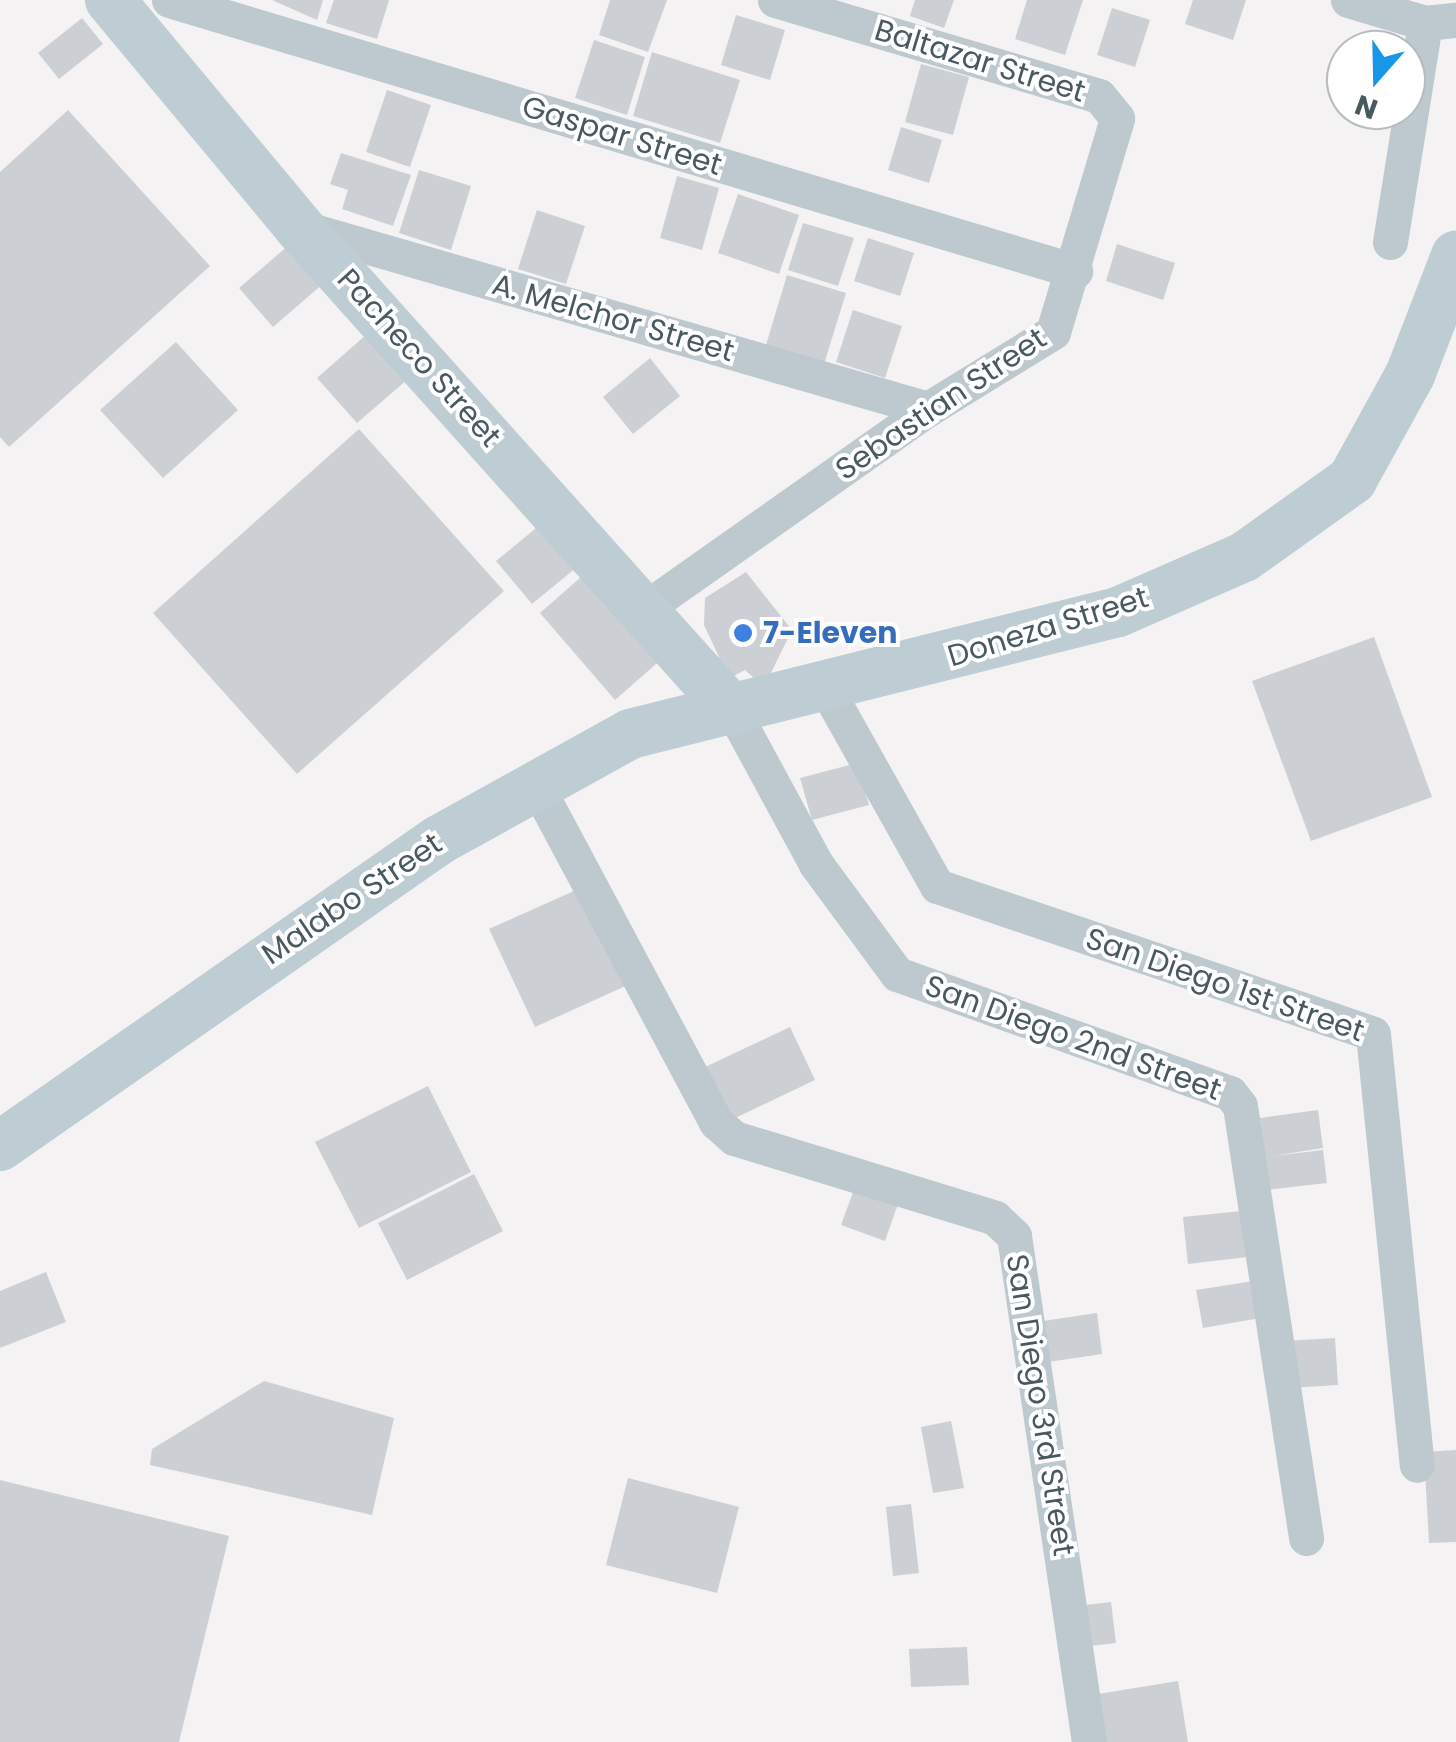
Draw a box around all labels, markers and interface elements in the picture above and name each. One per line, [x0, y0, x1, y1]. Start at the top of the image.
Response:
street label: Baltazar Street [870, 12, 1090, 110]
north arrow [1326, 30, 1426, 130]
text: N [1350, 85, 1383, 129]
street label: Gaspar Street [518, 89, 726, 183]
street label: Pacheco Street [330, 262, 508, 454]
street label: A. Melchor Street [488, 266, 738, 370]
street label: Sebastian Street [829, 320, 1053, 488]
street label: Doneza Street [943, 579, 1153, 675]
place label: 7-Eleven [763, 615, 897, 651]
marker: 7-Eleven [732, 622, 754, 644]
street label: Malabo Street [255, 826, 449, 972]
street label: San Diego 1st Street [1081, 920, 1369, 1050]
street label: San Diego 2nd Street [920, 968, 1226, 1108]
street label: San Diego 3rd Street [998, 1252, 1082, 1558]

